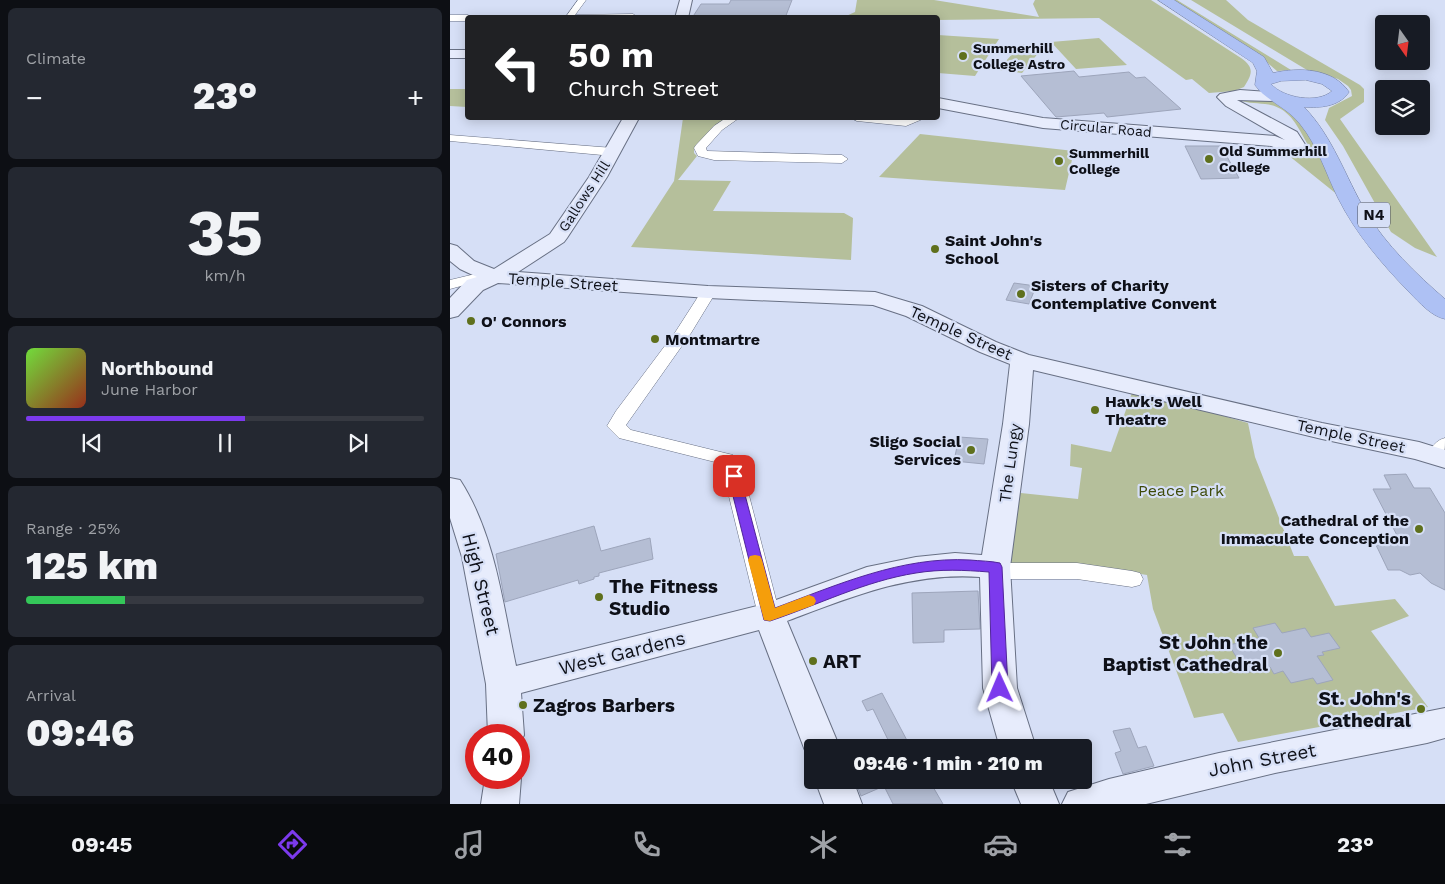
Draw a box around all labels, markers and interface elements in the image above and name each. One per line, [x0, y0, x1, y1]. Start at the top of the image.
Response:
north arrow [1375, 15, 1430, 70]
map controls [1375, 15, 1430, 135]
text: 50 m [568, 34, 654, 76]
icon: left [485, 35, 550, 100]
place label: Summerhill College Astro [973, 40, 1065, 72]
text: Climate [26, 49, 86, 68]
marker: Summerhill College Astro [957, 50, 969, 62]
text: 23° [193, 74, 257, 118]
text: Church Street [568, 76, 719, 101]
button: layers [1375, 80, 1430, 135]
text: − [26, 81, 43, 114]
text: + [407, 81, 424, 114]
street label: Circular Road [1060, 116, 1152, 140]
place label: Old Summerhill College [1219, 143, 1327, 175]
place label: Summerhill College [1069, 145, 1149, 177]
marker: Old Summerhill College [1203, 153, 1215, 165]
marker: Summerhill College [1053, 155, 1065, 167]
street label: Gallows Hill [555, 157, 613, 234]
text: 35 [187, 195, 263, 271]
road number: N4 [1358, 202, 1390, 228]
place label: Saint John's School [945, 231, 1042, 268]
marker: Saint John's School [929, 243, 941, 255]
text: km/h [204, 266, 246, 285]
street label: Temple Street [507, 269, 619, 295]
place label: Sisters of Charity Contemplative Convent [1031, 276, 1217, 313]
marker: Sisters of Charity Contemplative Convent [1015, 288, 1027, 300]
street label: Temple Street [907, 302, 1015, 364]
place label: O' Connors [481, 312, 567, 331]
marker: O' Connors [465, 315, 477, 327]
place label: Montmartre [665, 330, 760, 349]
marker: Montmartre [649, 333, 661, 345]
text: Northbound [101, 357, 213, 380]
text: June Harbor [101, 380, 198, 399]
place label: Hawk's Well Theatre [1105, 392, 1202, 429]
marker: Hawk's Well Theatre [1089, 404, 1101, 416]
street label: Temple Street [1295, 415, 1407, 457]
street label: The Lungy [995, 421, 1025, 504]
icon: previous [78, 429, 106, 457]
icon: pause [211, 429, 239, 457]
icon: next [344, 429, 372, 457]
place label: Sligo Social Services [870, 432, 962, 469]
marker: Sligo Social Services [965, 444, 977, 456]
pin [713, 455, 755, 497]
icon: arrive [720, 462, 748, 490]
park label: Peace Park [1138, 481, 1224, 500]
place label: Cathedral of the Immaculate Conception [1221, 511, 1409, 548]
text: Range · 25% [26, 519, 120, 538]
marker: Cathedral of the Immaculate Conception [1413, 523, 1425, 535]
street label: High Street [457, 530, 505, 638]
text: 125 km [26, 544, 158, 588]
place label: The Fitness Studio [609, 575, 718, 620]
marker: The Fitness Studio [593, 591, 605, 603]
street label: West Gardens [556, 626, 688, 680]
place label: St John the Baptist Cathedral [1102, 631, 1269, 676]
marker: St John the Baptist Cathedral [1272, 647, 1284, 659]
place label: ART [823, 650, 861, 673]
marker: ART [807, 655, 819, 667]
position arrow [973, 661, 1025, 713]
text: Arrival [26, 686, 76, 705]
place label: St. John's Cathedral [1318, 687, 1412, 732]
place label: Zagros Barbers [533, 694, 675, 717]
marker: Zagros Barbers [517, 699, 529, 711]
marker: St. John's Cathedral [1415, 703, 1427, 715]
text: 09:46 [26, 711, 134, 755]
speed limit sign: 40 [465, 724, 530, 789]
street label: John Street [1206, 738, 1318, 782]
text: 09:46 · 1 min · 210 m [853, 752, 1043, 775]
icon: directions [275, 827, 310, 862]
icon: music [452, 827, 487, 862]
icon: phone [629, 827, 664, 862]
icon: climate [806, 827, 841, 862]
icon: car [983, 827, 1018, 862]
icon: filters [1160, 827, 1195, 862]
text: 09:45 [71, 832, 132, 857]
text: 23° [1337, 832, 1374, 857]

